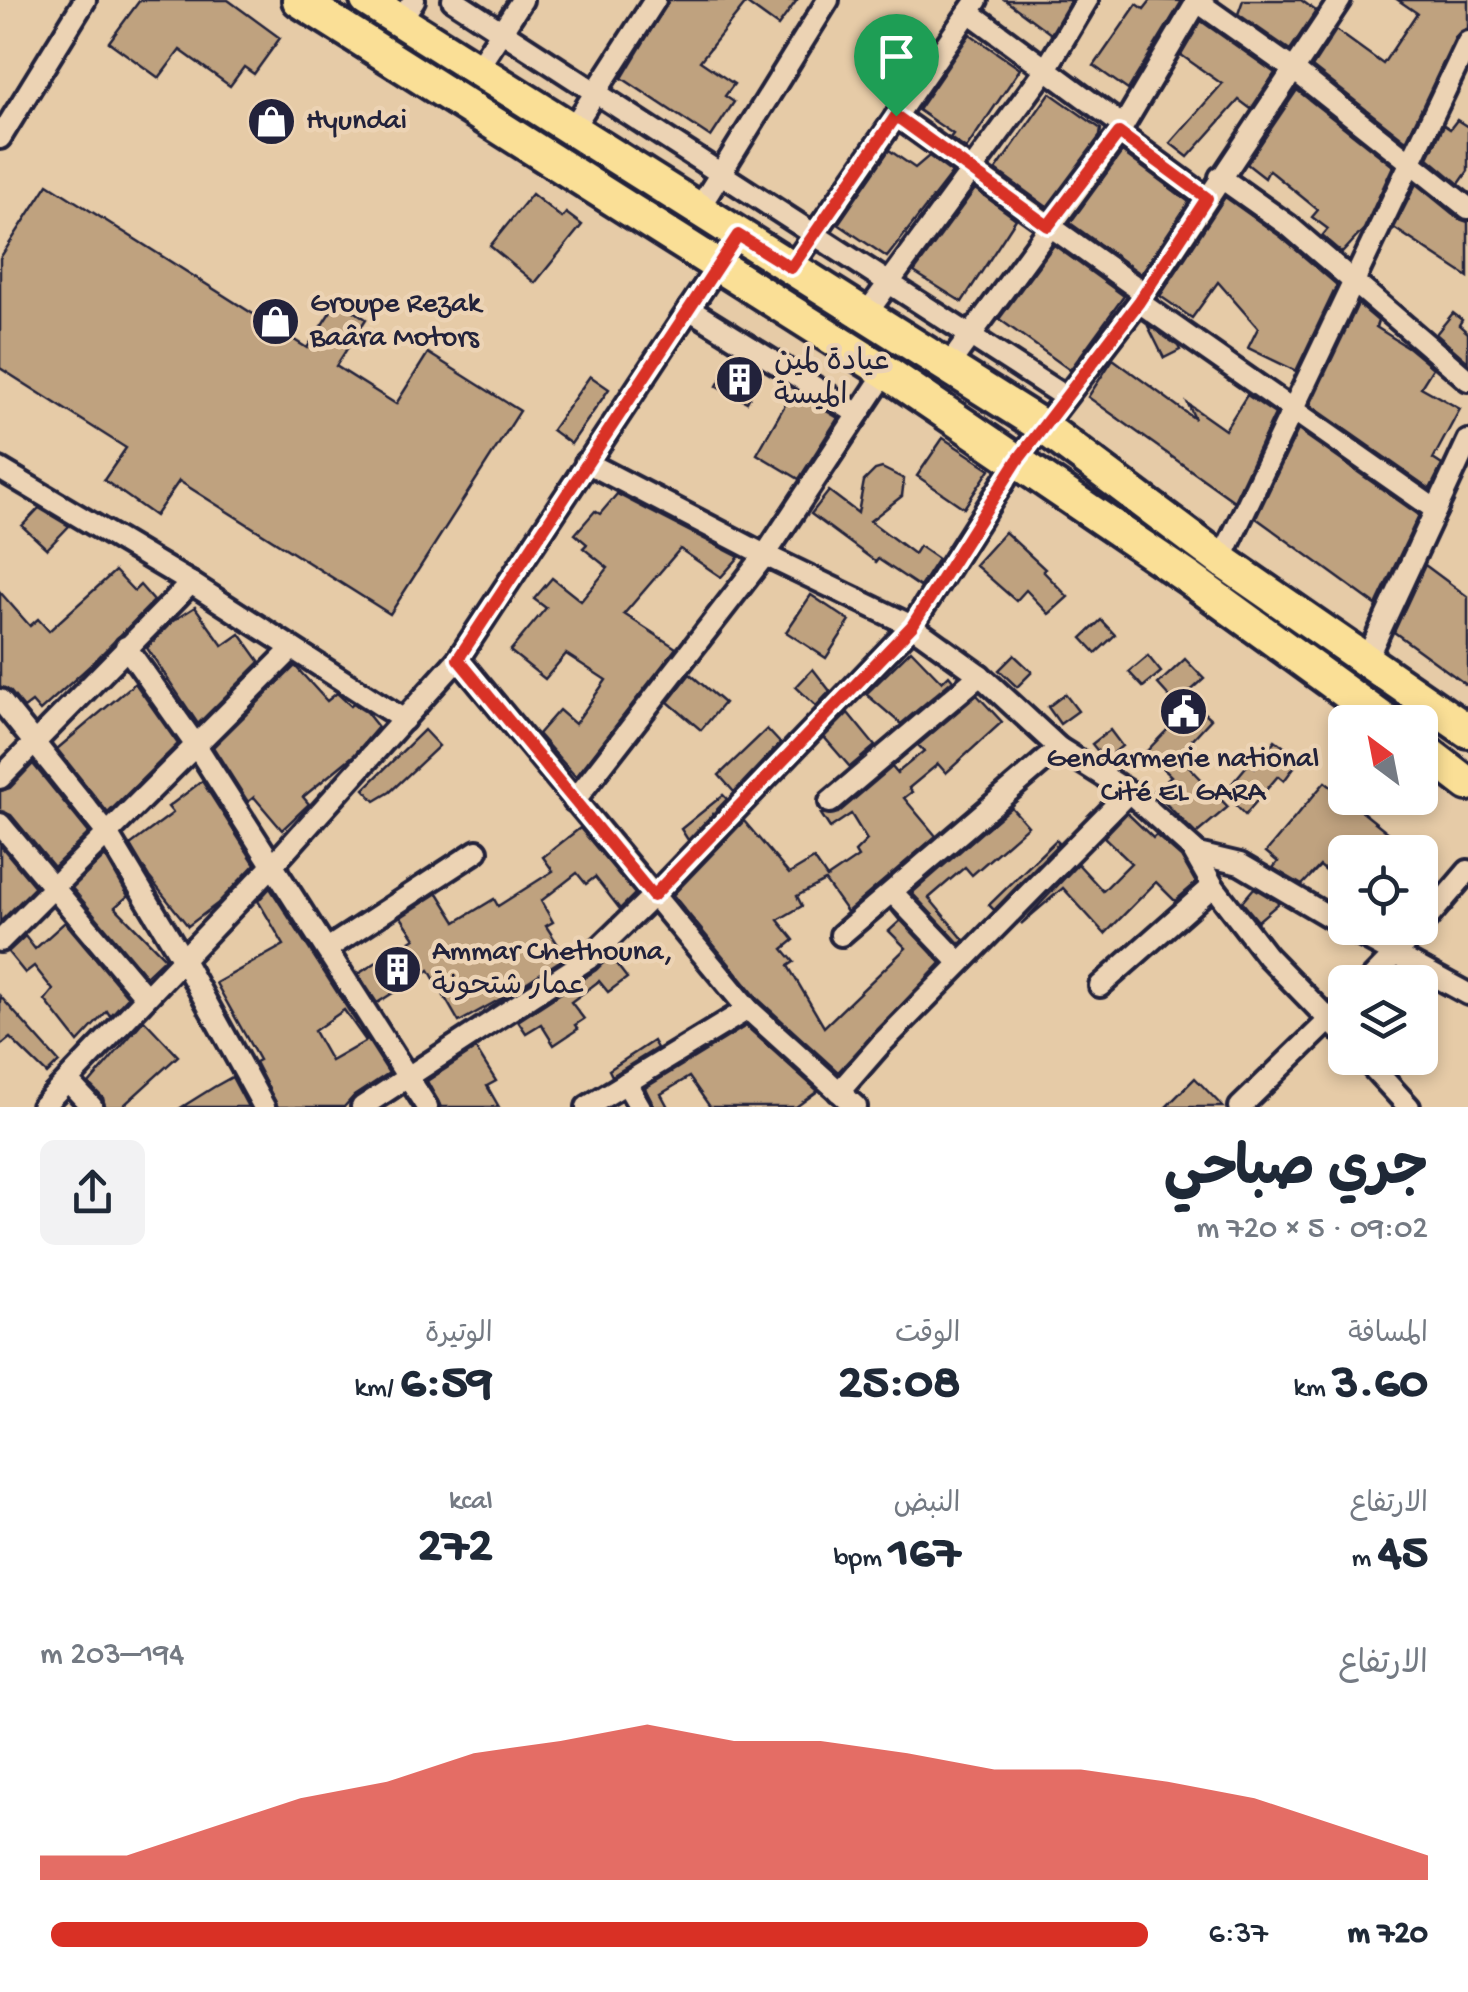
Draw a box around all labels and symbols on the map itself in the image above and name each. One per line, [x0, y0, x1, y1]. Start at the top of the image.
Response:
pin [854, 14, 939, 117]
shop icon: Hyundai [245, 96, 297, 148]
place label: Hyundai [306, 105, 407, 140]
place label: Groupe Rezak Baâra Motors [309, 288, 484, 357]
shop icon: Groupe Rezak Baâra Motors [249, 296, 301, 348]
place label: عيادة لمين الميسة [774, 346, 890, 415]
building icon: عيادة لمين الميسة [713, 354, 765, 406]
public building icon: Gendarmerie national Cité EL GARA [1157, 685, 1209, 737]
north arrow [1328, 705, 1438, 815]
place label: Gendarmerie national Cité EL GARA [1047, 743, 1319, 812]
place label: Ammar Chethouna, عمار شتحونة [432, 936, 673, 1005]
building icon: Ammar Chethouna, عمار شتحونة [371, 944, 423, 996]

